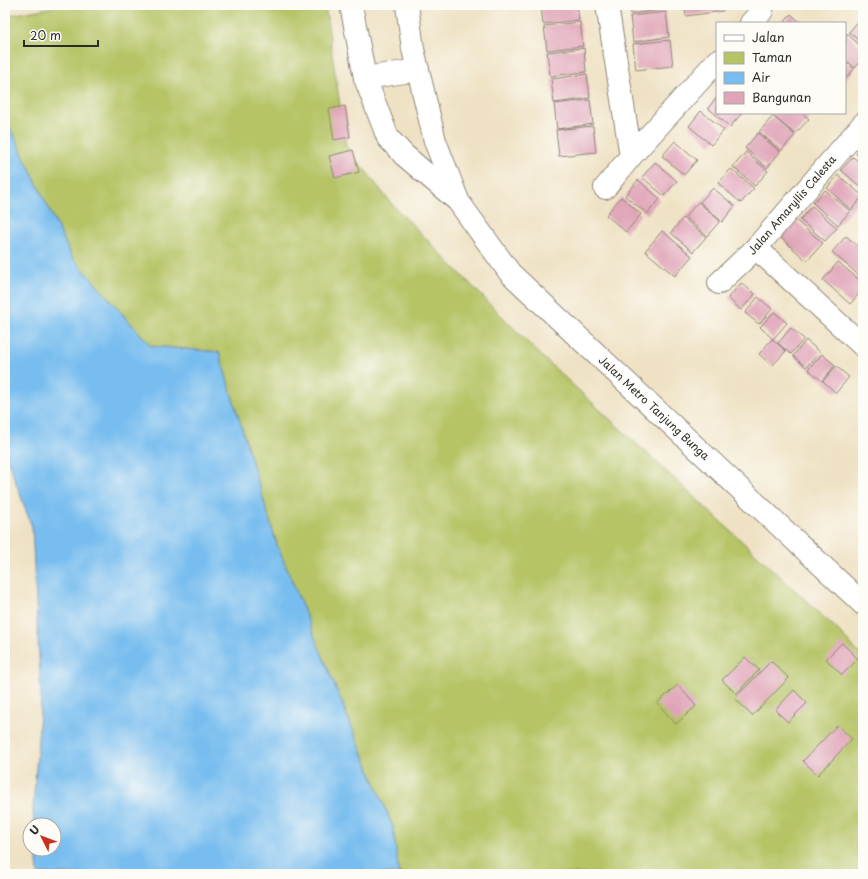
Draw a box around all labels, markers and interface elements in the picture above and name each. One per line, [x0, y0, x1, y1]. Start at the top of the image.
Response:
scale bar [24, 22, 98, 48]
legend [716, 22, 846, 114]
text: 20 m [30, 26, 61, 44]
text: Jalan [752, 28, 785, 46]
text: Taman [752, 48, 792, 66]
text: Air [752, 68, 771, 86]
text: Bangunan [752, 88, 811, 106]
street label: Jalan Amaryllis Calesta [744, 151, 840, 258]
street label: Jalan Metro Tanjung Bunga [595, 352, 714, 464]
north arrow [22, 817, 62, 857]
text: U [25, 821, 43, 839]

